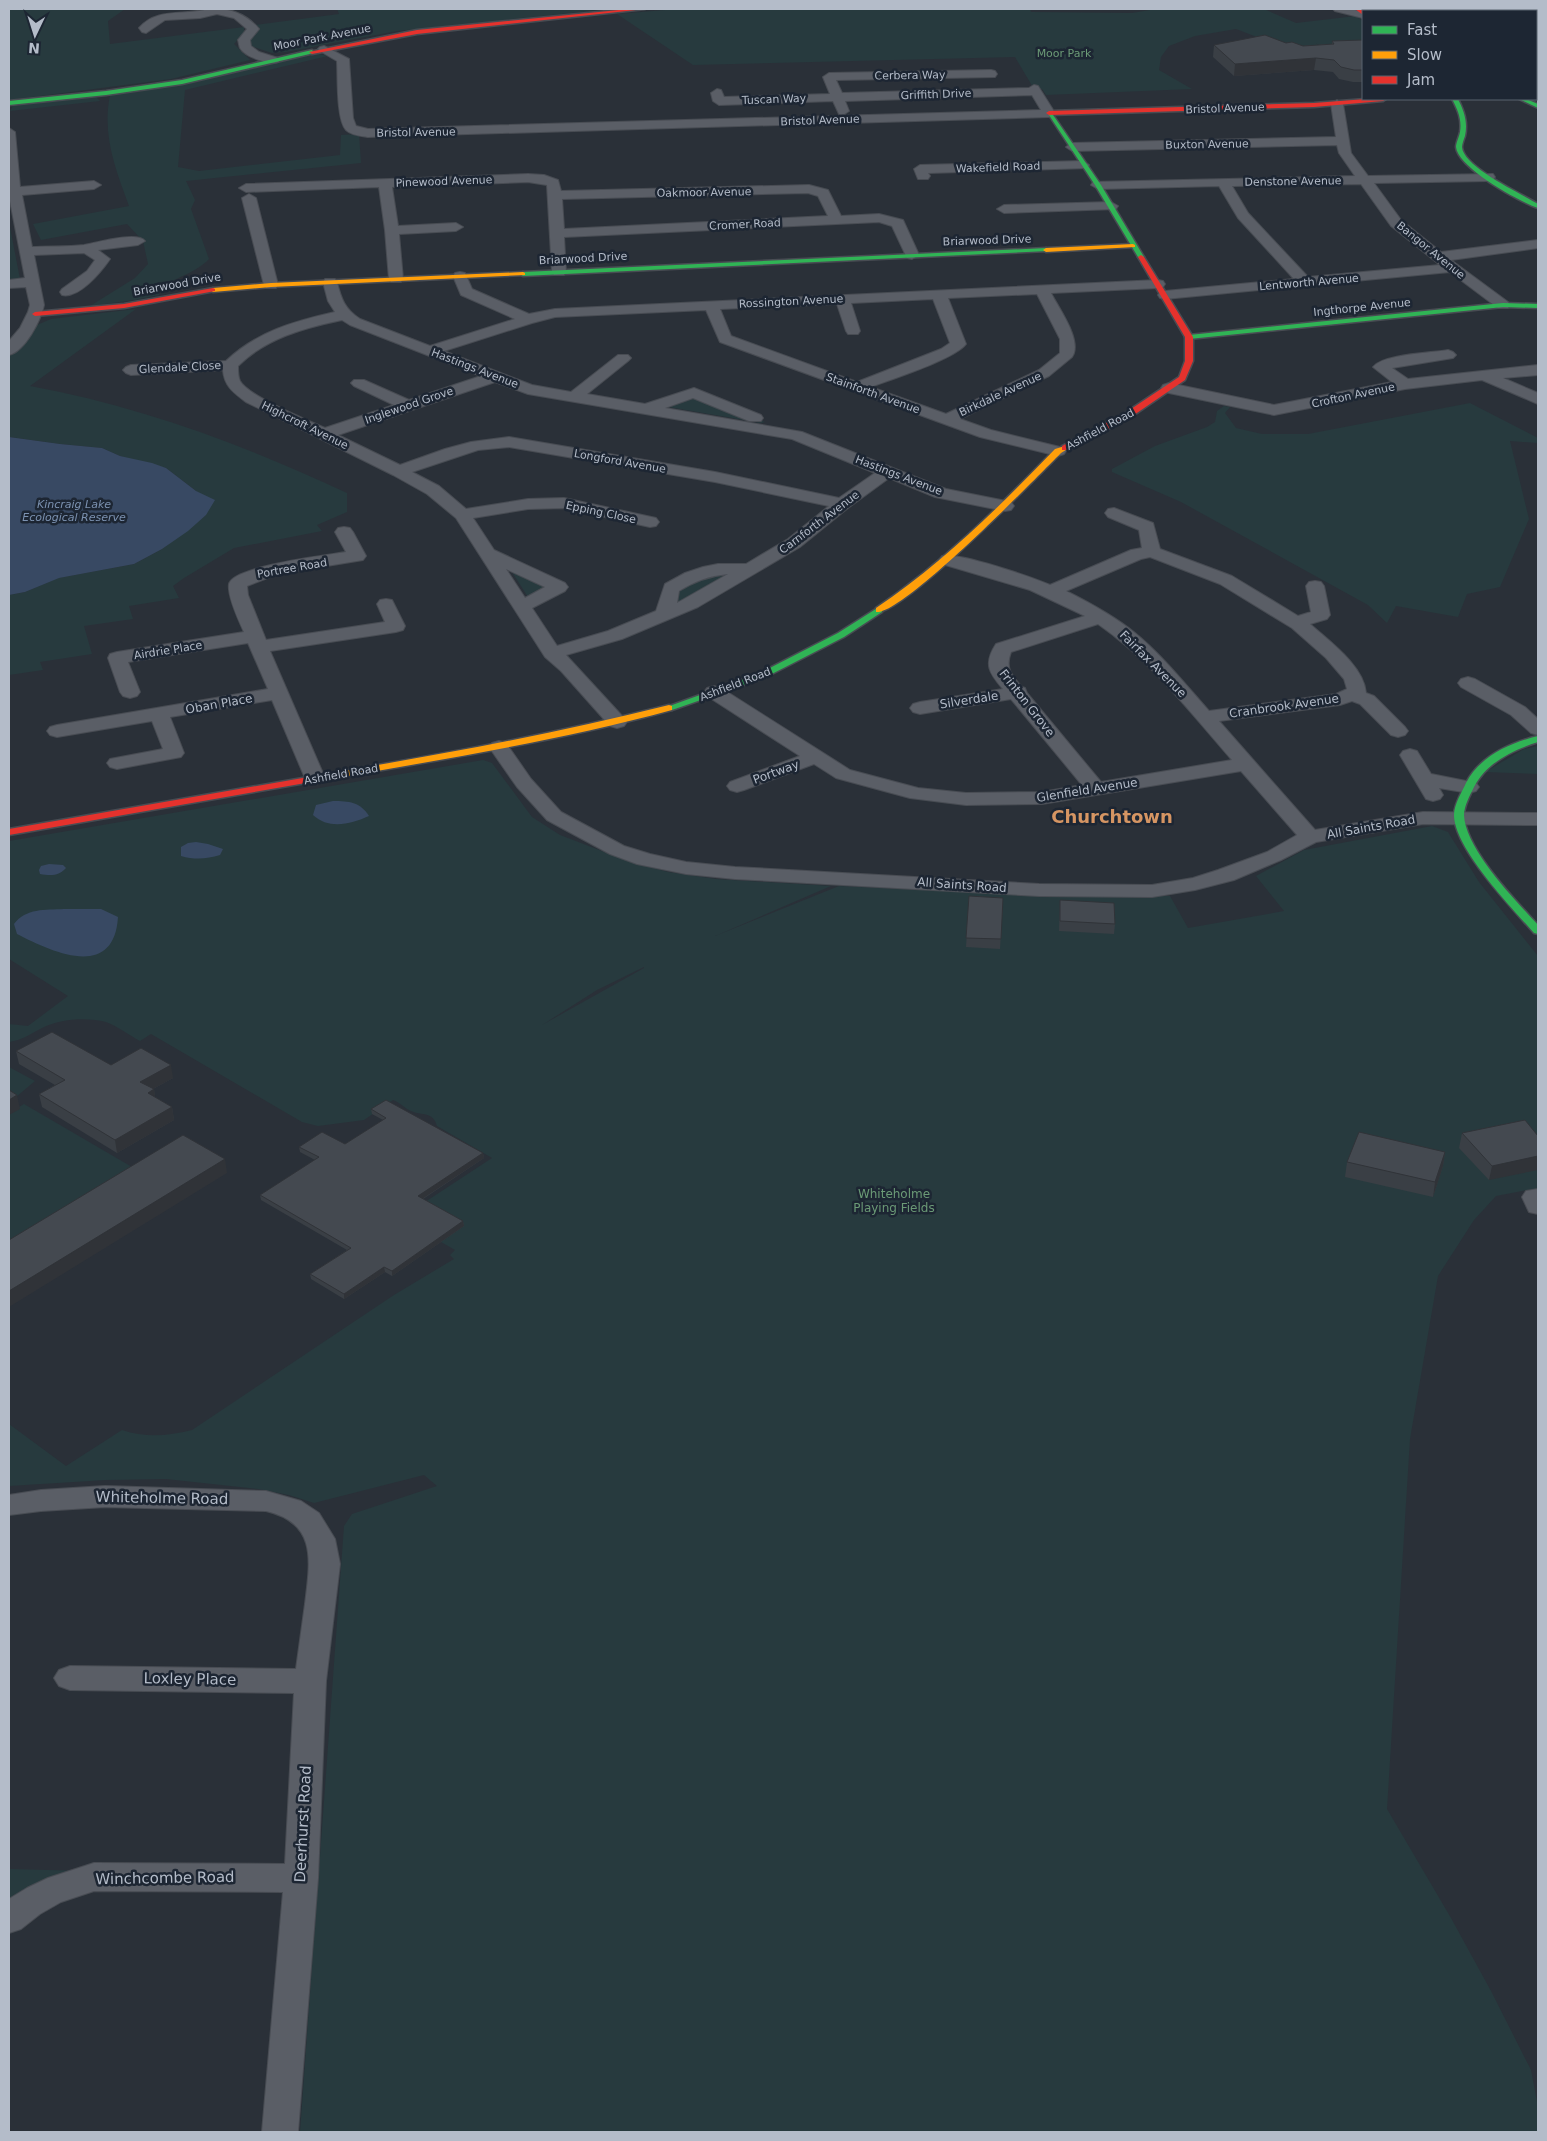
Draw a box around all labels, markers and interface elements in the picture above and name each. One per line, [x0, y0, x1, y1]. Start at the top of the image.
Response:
north arrow [10, 10, 60, 60]
legend [1362, 10, 1537, 100]
text: Fast [1407, 21, 1437, 39]
street label: Moor Park Avenue [272, 22, 372, 53]
text: N [28, 40, 40, 56]
text: Slow [1407, 46, 1442, 64]
park label: Moor Park [1037, 47, 1092, 60]
street label: Cerbera Way [874, 68, 946, 83]
text: Jam [1406, 71, 1435, 89]
street label: Griffith Drive [900, 87, 972, 102]
street label: Tuscan Way [741, 92, 807, 107]
street label: Bristol Avenue [1185, 101, 1265, 116]
street label: Bristol Avenue [780, 113, 860, 128]
street label: Bristol Avenue [376, 125, 456, 140]
street label: Buxton Avenue [1165, 137, 1249, 152]
street label: Wakefield Road [956, 160, 1040, 175]
street label: Pinewood Avenue [395, 173, 493, 190]
street label: Denstone Avenue [1244, 174, 1342, 189]
street label: Oakmoor Avenue [656, 185, 752, 200]
street label: Cromer Road [709, 216, 781, 233]
street label: Bangor Avenue [1394, 219, 1468, 282]
street label: Briarwood Drive [942, 232, 1032, 249]
street label: Briarwood Drive [538, 250, 628, 267]
street label: Briarwood Drive [132, 270, 222, 299]
street label: Lentworth Avenue [1259, 272, 1360, 293]
street label: Rossington Avenue [738, 292, 844, 311]
street label: Ingthorpe Avenue [1313, 296, 1412, 319]
street label: Hastings Avenue [429, 346, 520, 391]
street label: Glendale Close [139, 359, 222, 376]
street label: Stainforth Avenue [824, 370, 922, 417]
street label: Birkdale Avenue [957, 370, 1044, 419]
street label: Crofton Avenue [1310, 380, 1396, 411]
street label: Inglewood Grove [363, 384, 455, 427]
street label: Highcroft Avenue [259, 399, 350, 452]
street label: Ashfield Road [1064, 406, 1136, 453]
street label: Longford Avenue [573, 447, 667, 476]
street label: Hastings Avenue [853, 453, 944, 498]
street label: Carnforth Avenue [777, 488, 862, 557]
water label: Kincraig Lake Ecological Reserve [22, 498, 126, 524]
street label: Epping Close [565, 499, 637, 526]
street label: Portree Road [256, 556, 328, 581]
street label: Fairfax Avenue [1117, 628, 1189, 700]
street label: Airdrie Place [133, 639, 203, 662]
street label: Ashfield Road [698, 665, 773, 704]
street label: Frinton Grove [996, 667, 1058, 739]
street label: Silverdale [939, 688, 999, 712]
street label: Oban Place [184, 691, 254, 717]
street label: Cranbrook Avenue [1228, 691, 1340, 721]
street label: Portway [751, 757, 801, 787]
street label: Ashfield Road [303, 762, 379, 787]
street label: Glenfield Avenue [1036, 775, 1138, 805]
district label: Churchtown [1051, 806, 1173, 827]
street label: All Saints Road [1326, 812, 1416, 842]
street label: All Saints Road [917, 875, 1007, 895]
park label: Whiteholme Playing Fields [853, 1187, 935, 1215]
street label: Whiteholme Road [95, 1488, 229, 1508]
street label: Loxley Place [144, 1669, 236, 1689]
street label: Deerhurst Road [291, 1765, 315, 1883]
street label: Winchcombe Road [95, 1868, 235, 1888]

